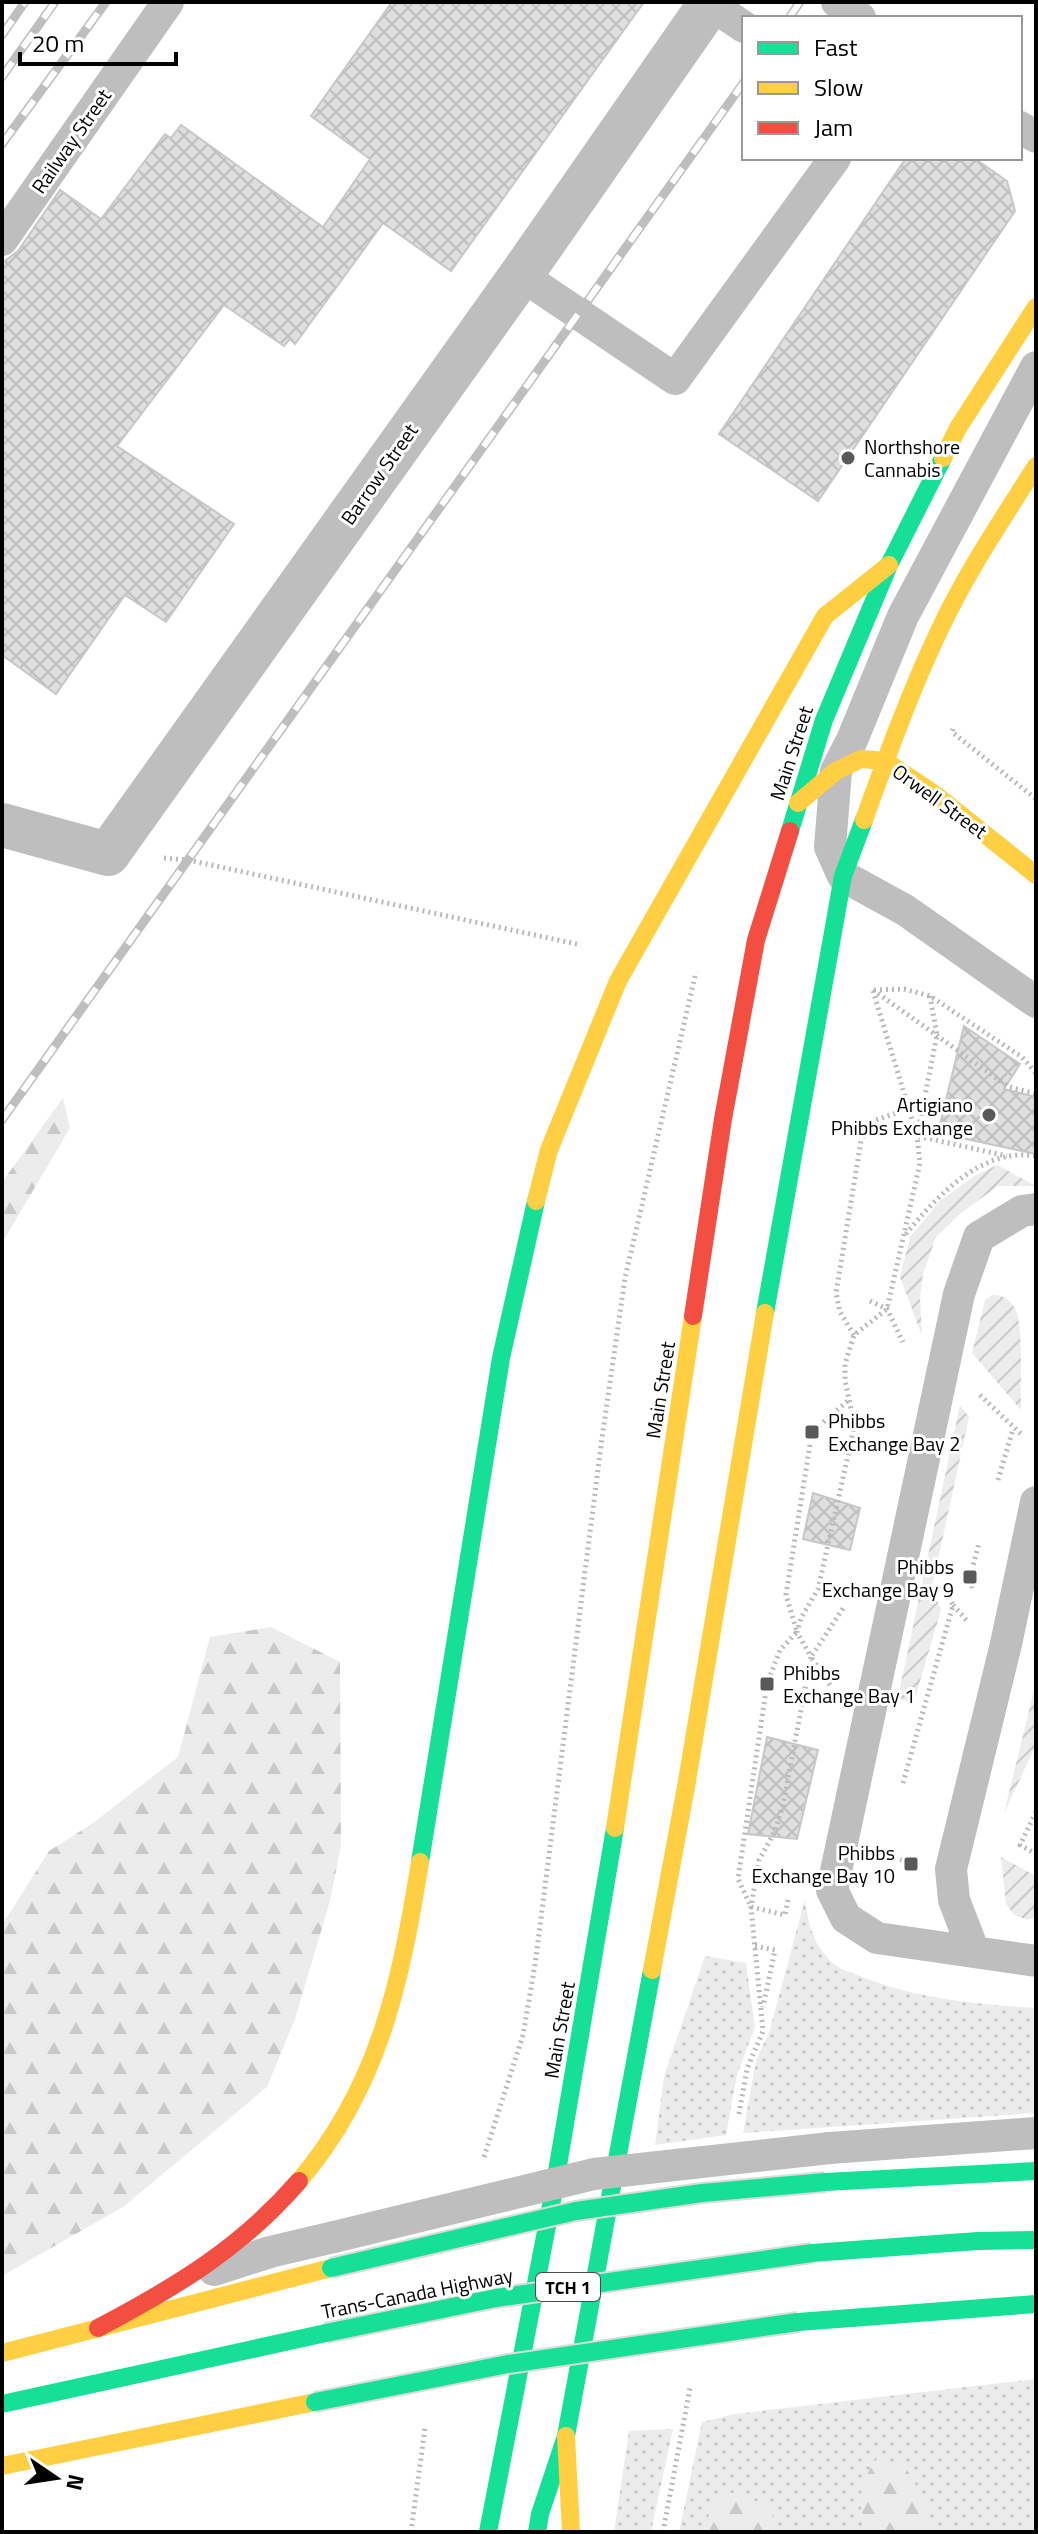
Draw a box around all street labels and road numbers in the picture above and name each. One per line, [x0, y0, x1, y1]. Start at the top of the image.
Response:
street label: Railway Street [23, 82, 119, 200]
street label: Barrow Street [333, 417, 425, 531]
street label: Main Street [761, 702, 821, 804]
street label: Orwell Street [886, 756, 994, 846]
street label: Main Street [637, 1339, 683, 1441]
street label: Main Street [535, 1979, 583, 2081]
street label: Trans-Canada Highway [319, 2259, 516, 2327]
road number: TCH 1 [536, 2273, 600, 2301]

